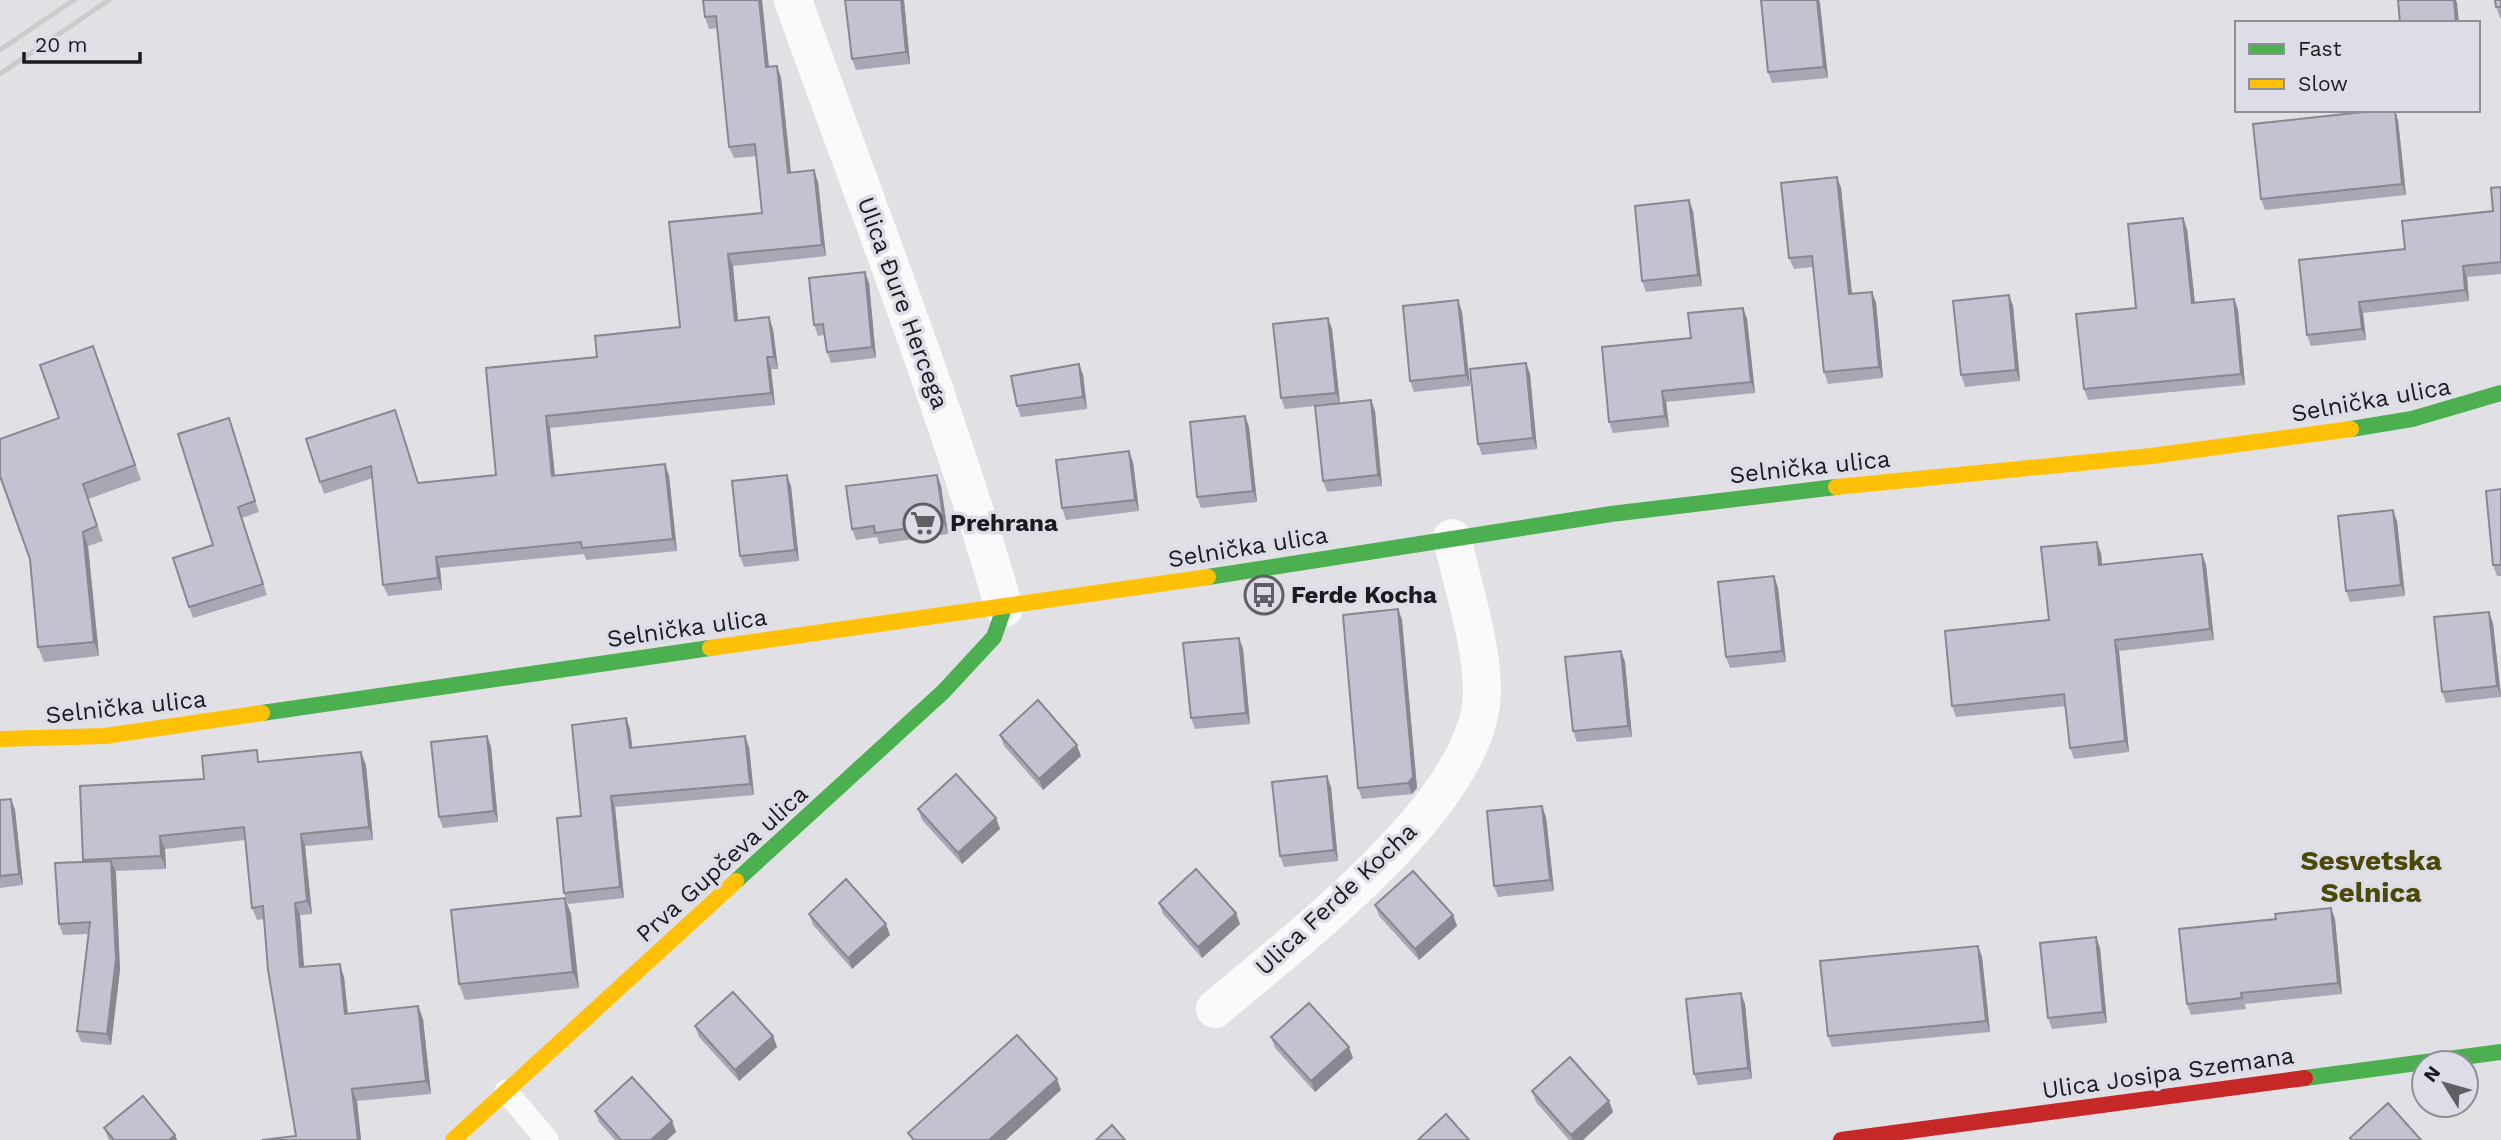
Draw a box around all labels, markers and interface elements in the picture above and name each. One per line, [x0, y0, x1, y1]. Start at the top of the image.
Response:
scale bar [24, 21, 140, 65]
legend [2235, 21, 2480, 112]
text: 20 m [35, 32, 87, 57]
text: Fast [2298, 36, 2342, 61]
text: Slow [2298, 71, 2348, 96]
street label: Ulica Đure Hercega [852, 193, 954, 413]
street label: Selnička ulica [2289, 372, 2453, 428]
street label: Selnička ulica [1728, 445, 1892, 489]
supermarket icon: Prehrana [902, 502, 944, 544]
place label: Prehrana [950, 509, 1058, 537]
street label: Selnička ulica [1166, 521, 1330, 573]
bus stop icon: Ferde Kocha [1243, 574, 1285, 616]
place label: Ferde Kocha [1291, 581, 1437, 609]
street label: Selnička ulica [605, 603, 769, 653]
street label: Selnička ulica [44, 685, 208, 729]
street label: Prva Gupčeva ulica [631, 780, 813, 948]
street label: Ulica Ferde Kocha [1250, 817, 1422, 981]
district label: Sesvetska Selnica [2300, 844, 2442, 909]
street label: Ulica Josipa Szemana [2040, 1041, 2296, 1105]
north arrow [2410, 1049, 2480, 1119]
text: N [2418, 1062, 2445, 1087]

